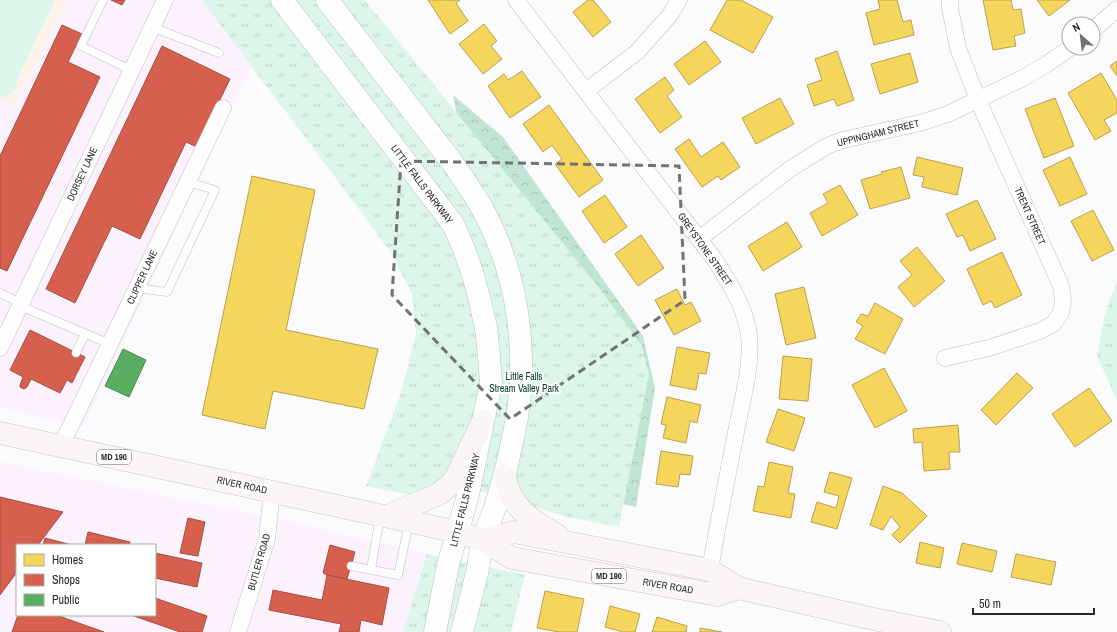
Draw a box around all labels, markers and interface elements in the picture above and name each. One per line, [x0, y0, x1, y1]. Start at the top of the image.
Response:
north arrow [1061, 16, 1101, 56]
text: N [1070, 19, 1082, 35]
street label: UPPINGHAM STREET [836, 116, 920, 150]
street label: LITTLE FALLS PARKWAY [388, 142, 456, 226]
street label: DORSEY LANE [64, 145, 100, 203]
street label: TRENT STREET [1011, 185, 1049, 247]
street label: GREYSTONE STREET [675, 210, 735, 288]
street label: CLIPPER LANE [124, 248, 160, 306]
park label: Little Falls Stream Valley Park [489, 370, 560, 395]
road number: MD 190 [97, 450, 131, 464]
street label: LITTLE FALLS PARKWAY [447, 452, 483, 548]
street label: RIVER ROAD [216, 473, 268, 497]
street label: BUTLER ROAD [245, 532, 273, 592]
legend [16, 544, 156, 616]
text: Homes [52, 552, 83, 568]
road number: MD 190 [592, 569, 626, 583]
text: Shops [52, 572, 80, 588]
street label: RIVER ROAD [642, 575, 694, 597]
scale bar [973, 590, 1094, 616]
text: Public [52, 592, 79, 608]
text: 50 m [979, 596, 1001, 612]

